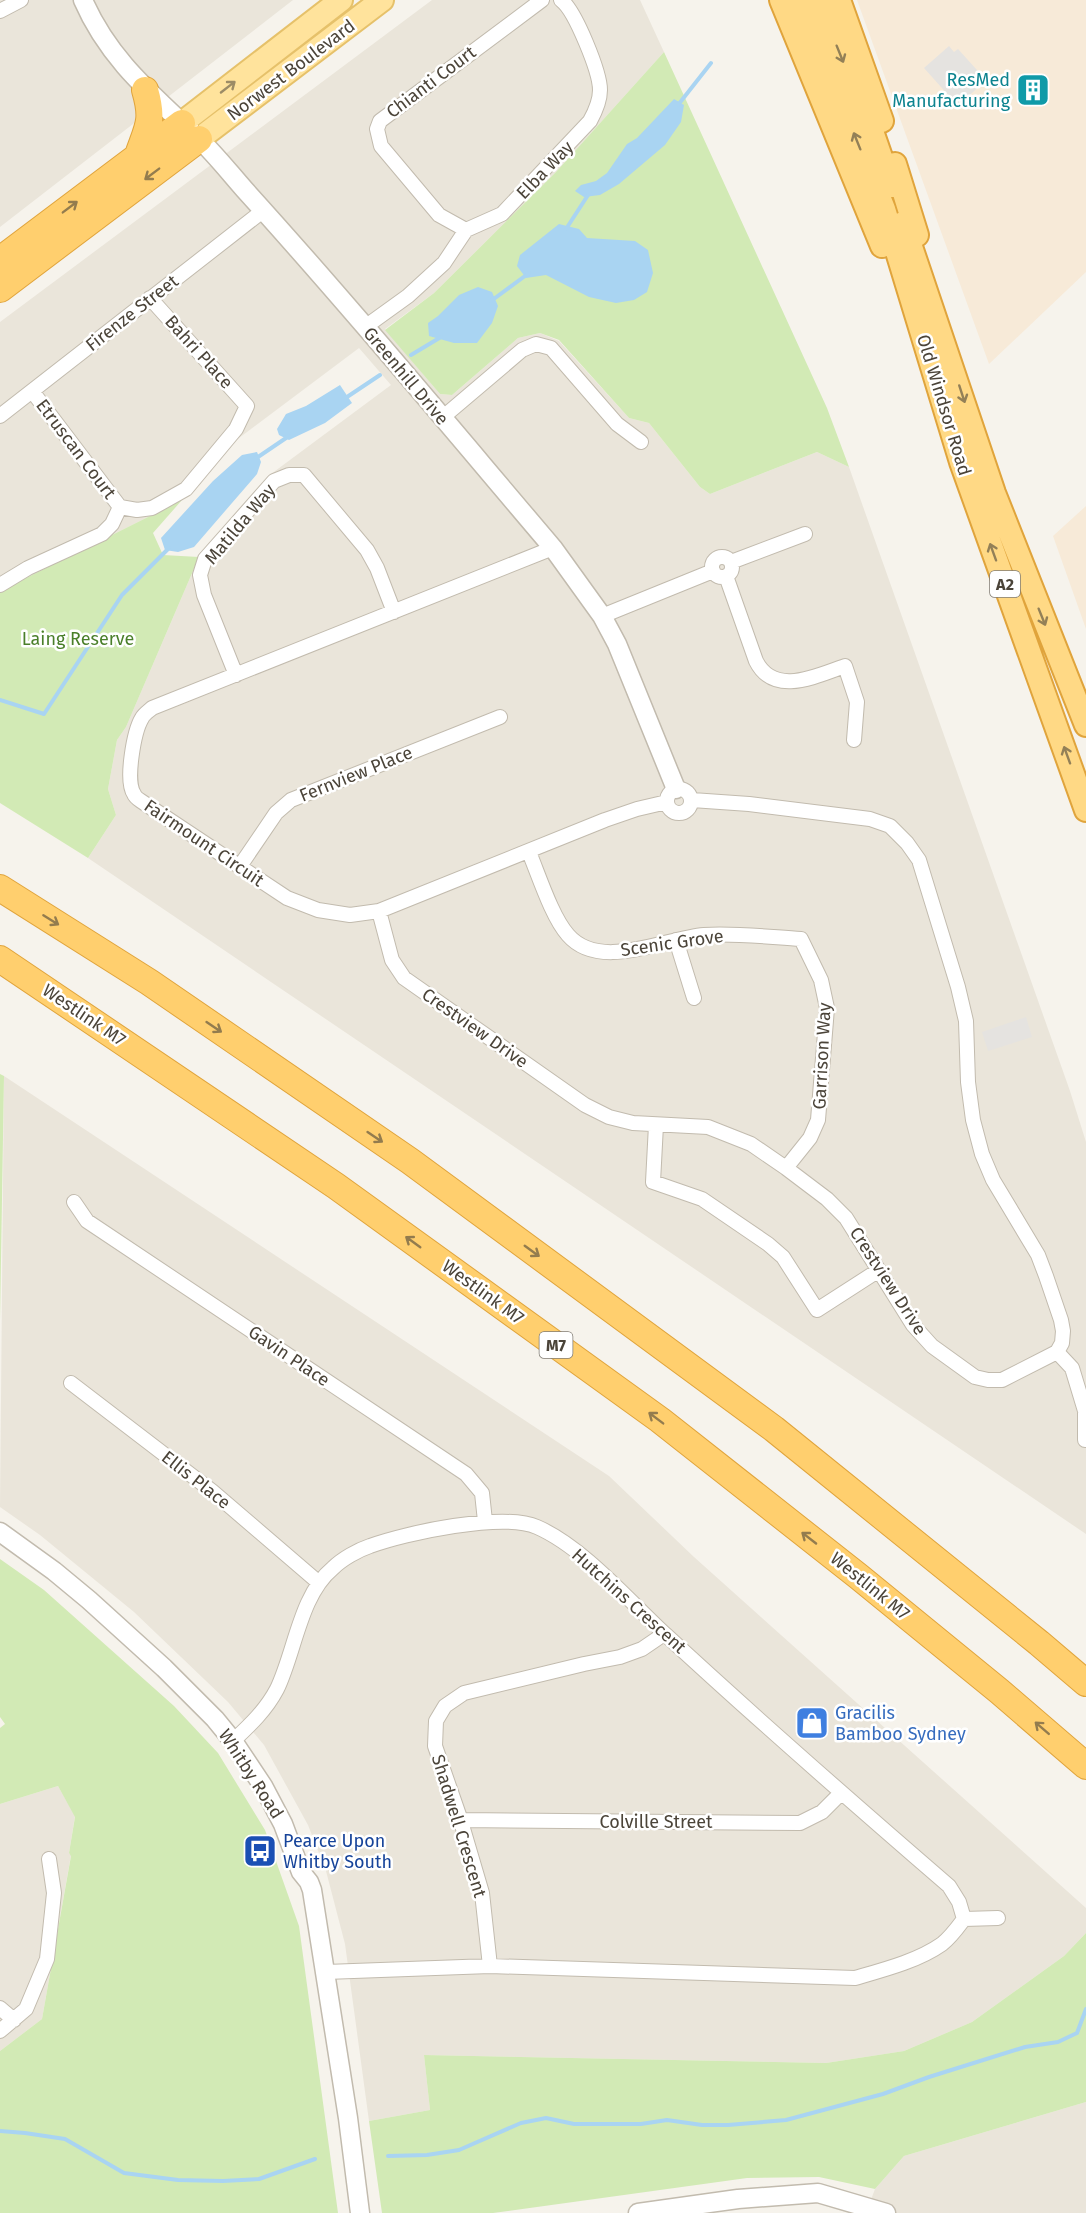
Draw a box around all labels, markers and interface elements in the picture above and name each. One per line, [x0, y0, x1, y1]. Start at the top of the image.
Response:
street label: Norwest Boulevard [223, 15, 359, 125]
street label: Chianti Court [382, 41, 480, 123]
one-way arrow [835, 44, 846, 63]
place label: ResMed Manufacturing [892, 69, 1011, 112]
building icon: ResMed Manufacturing [1015, 72, 1051, 108]
one-way arrow [220, 81, 236, 94]
one-way arrow [851, 132, 862, 151]
street label: Elba Way [512, 136, 578, 204]
one-way arrow [145, 168, 161, 181]
one-way arrow [62, 200, 78, 213]
street label: Firenze Street [81, 270, 183, 356]
street label: Bahri Place [160, 311, 238, 393]
street label: Greenhill Drive [359, 323, 453, 429]
street label: Old Windsor Road [912, 332, 976, 478]
one-way arrow [957, 384, 968, 403]
street label: Etruscan Court [31, 395, 121, 504]
street label: Matilda Way [200, 479, 280, 569]
one-way arrow [987, 543, 998, 561]
road number: A2 [990, 571, 1020, 597]
one-way arrow [1037, 607, 1048, 626]
park label: Laing Reserve [22, 628, 134, 650]
street label: Fernview Place [296, 741, 416, 807]
one-way arrow [1060, 746, 1071, 765]
street label: Fairmount Circuit [140, 795, 269, 891]
one-way arrow [42, 913, 59, 926]
street label: Scenic Grove [619, 925, 725, 961]
street label: Westlink M7 [38, 979, 130, 1051]
street label: Crestview Drive [418, 983, 532, 1073]
street label: Garrison Way [808, 1002, 836, 1110]
one-way arrow [205, 1020, 222, 1033]
one-way arrow [366, 1131, 382, 1143]
street label: Crestview Drive [845, 1223, 931, 1339]
one-way arrow [405, 1235, 421, 1248]
one-way arrow [524, 1245, 540, 1257]
street label: Westlink M7 [438, 1255, 528, 1329]
street label: Gavin Place [244, 1321, 334, 1391]
road number: M7 [540, 1332, 572, 1358]
one-way arrow [648, 1411, 664, 1424]
street label: Ellis Place [157, 1446, 235, 1514]
one-way arrow [802, 1531, 818, 1544]
street label: Hutchins Crescent [567, 1544, 691, 1658]
street label: Westlink M7 [826, 1547, 914, 1625]
place label: Gracilis Bamboo Sydney [835, 1702, 966, 1745]
shop icon: Gracilis Bamboo Sydney [794, 1705, 830, 1741]
one-way arrow [1035, 1721, 1050, 1735]
street label: Whitby Road [214, 1725, 288, 1823]
street label: Shadwell Crescent [427, 1752, 491, 1901]
street label: Colville Street [599, 1811, 713, 1833]
place label: Pearce Upon Whitby South [283, 1830, 392, 1873]
bus stop icon: Pearce Upon Whitby South [242, 1833, 278, 1869]

